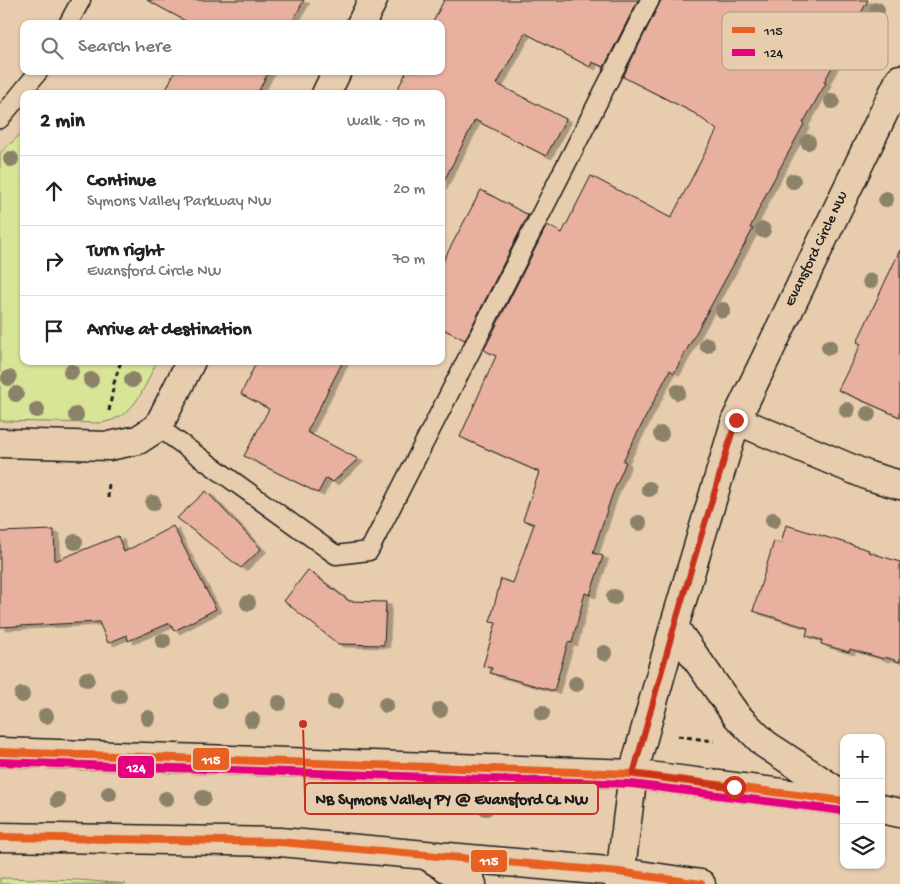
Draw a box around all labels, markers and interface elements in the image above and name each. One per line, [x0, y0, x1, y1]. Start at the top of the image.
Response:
legend [722, 12, 888, 70]
search box [20, 20, 445, 75]
text: 115 [763, 24, 783, 41]
icon: search [38, 34, 66, 62]
text: Search here [78, 36, 172, 59]
text: 124 [763, 46, 784, 63]
text: 2 min [40, 110, 85, 135]
text: Walk · 90 m [347, 113, 425, 132]
text: Continue [87, 170, 156, 193]
icon: ahead [40, 177, 68, 205]
text: 20 m [393, 181, 425, 200]
street label: Evansford Circle NW [781, 188, 853, 310]
text: Symons Valley Parkway NW [87, 193, 272, 212]
text: Turn right [87, 240, 163, 263]
icon: right [40, 247, 68, 275]
text: 70 m [392, 251, 425, 270]
text: Evansford Circle NW [87, 263, 221, 282]
icon: arrive [40, 317, 68, 345]
text: Arrive at destination [87, 319, 251, 342]
route end [725, 409, 748, 432]
map controls [840, 734, 885, 869]
button: + [840, 734, 885, 779]
line badge: 115 [192, 747, 230, 771]
text: 115 [201, 753, 221, 770]
line badge: 124 [117, 755, 155, 779]
text: 124 [125, 761, 146, 778]
route start [723, 776, 746, 799]
button: − [840, 779, 885, 824]
callout: NB Symons Valley PY @ Evansford CL NW [305, 783, 598, 814]
text: NB Symons Valley PY @ Evansford CL NW [316, 791, 589, 811]
button: layers [840, 824, 885, 869]
line badge: 115 [470, 849, 508, 873]
text: 115 [479, 854, 499, 871]

